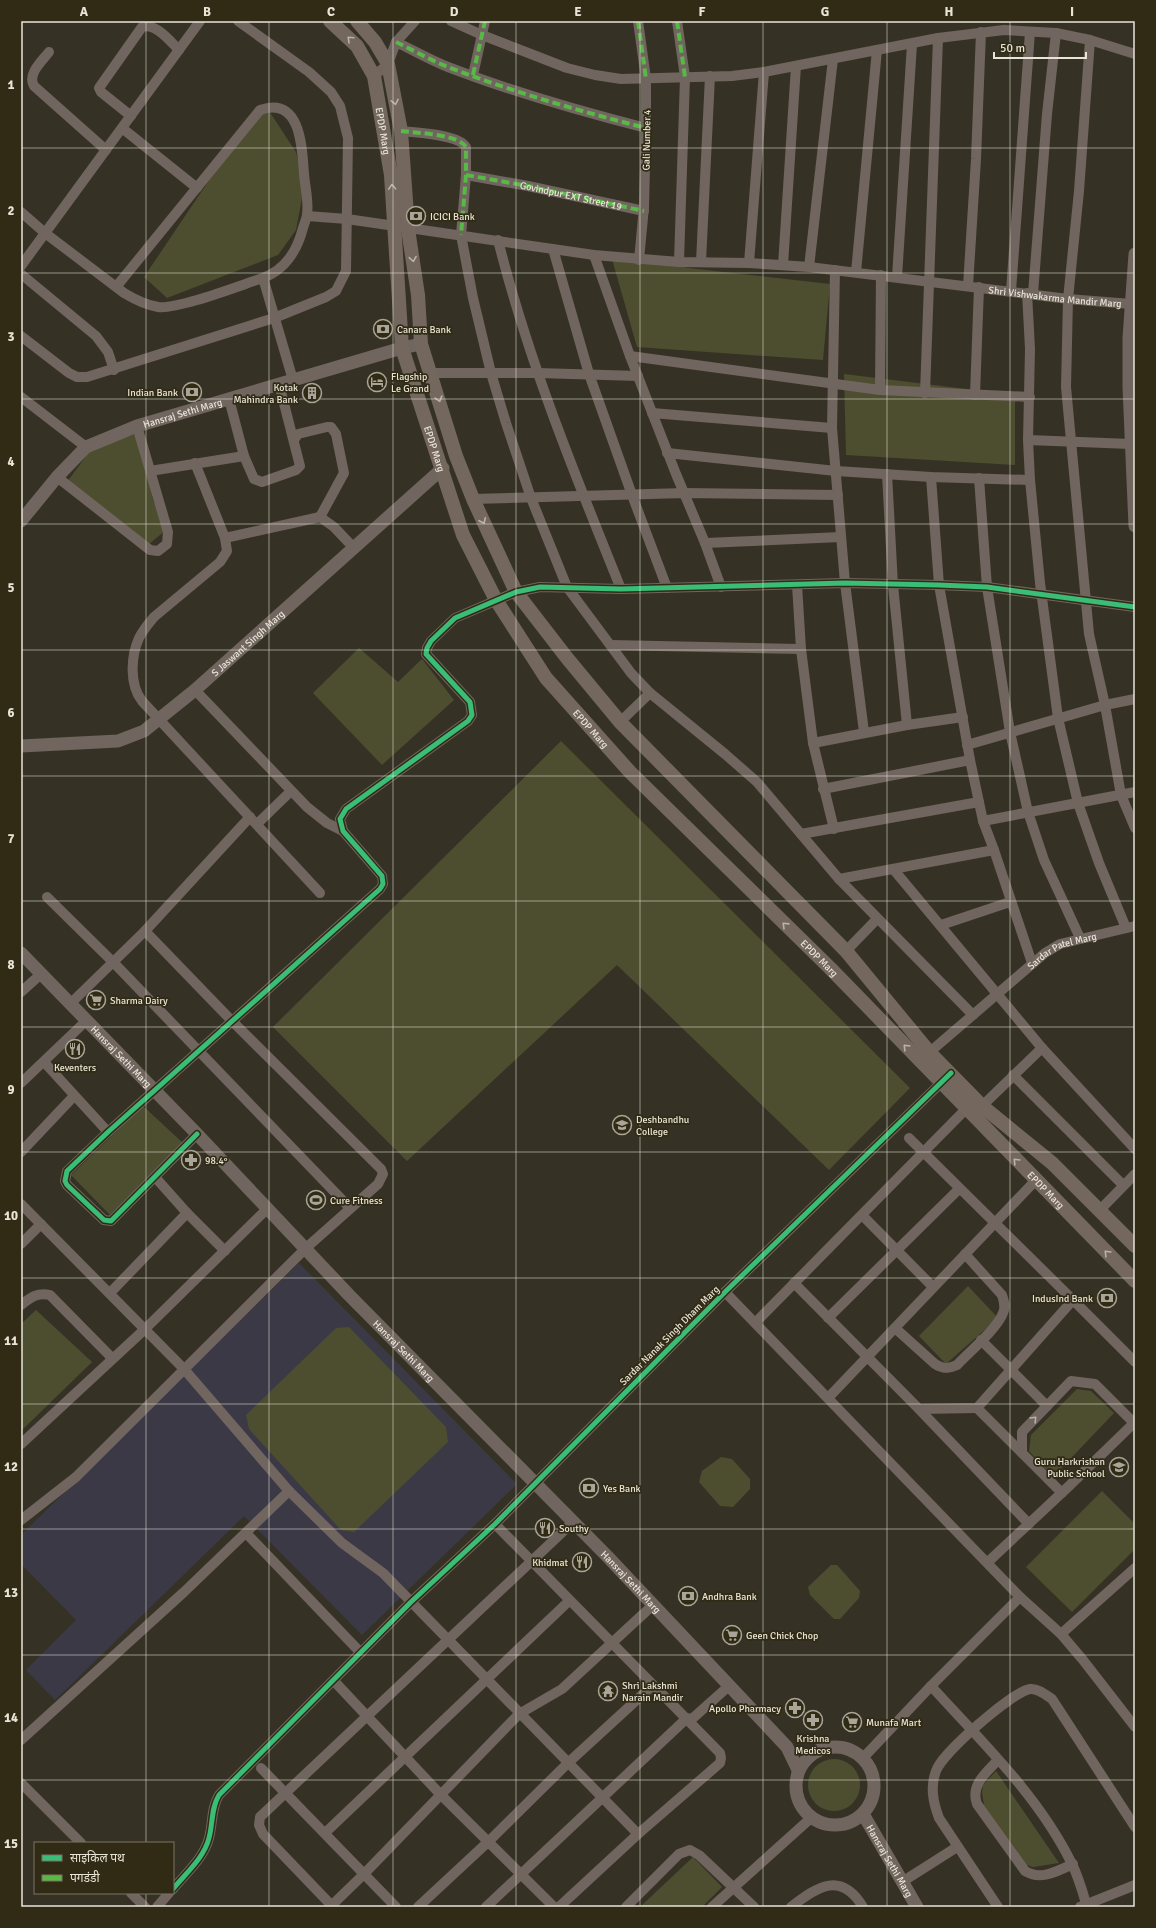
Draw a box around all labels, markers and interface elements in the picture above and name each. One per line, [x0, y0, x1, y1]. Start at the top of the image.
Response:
text: A [80, 4, 89, 20]
text: B [203, 4, 211, 20]
text: C [327, 4, 335, 20]
text: D [450, 4, 459, 20]
text: E [574, 4, 582, 20]
text: F [699, 4, 706, 20]
text: G [821, 4, 829, 20]
text: H [945, 4, 953, 20]
text: I [1070, 4, 1074, 20]
scale bar [994, 34, 1086, 60]
one-way arrow [347, 37, 355, 44]
text: 50 m [1000, 41, 1025, 56]
text: 1 [7, 77, 15, 93]
one-way arrow [390, 99, 398, 105]
street label: EPDP Marg [372, 107, 392, 156]
street label: Gali Number 4 [640, 109, 654, 171]
street label: Govindpur EXT Street 19 [519, 180, 623, 213]
one-way arrow [388, 184, 396, 190]
text: 2 [7, 203, 15, 219]
bank icon: ICICI Bank [405, 205, 427, 227]
place label: ICICI Bank [430, 211, 475, 223]
one-way arrow [408, 255, 417, 262]
street label: Shri Vishwakarma Mandir Marg [988, 284, 1122, 310]
bank icon: Canara Bank [372, 318, 394, 340]
place label: Canara Bank [397, 324, 451, 336]
text: 3 [7, 329, 15, 345]
hotel icon: Flagship Le Grand [366, 371, 388, 393]
place label: Flagship Le Grand [391, 371, 429, 395]
bank icon: Indian Bank [181, 381, 203, 403]
place label: Kotak Mahindra Bank [233, 382, 298, 406]
building icon: Kotak Mahindra Bank [301, 382, 323, 404]
place label: Indian Bank [127, 387, 178, 399]
street label: Hansraj Sethi Marg [142, 396, 224, 431]
one-way arrow [434, 396, 443, 403]
street label: EPDP Marg [421, 424, 447, 474]
text: 4 [7, 454, 15, 470]
one-way arrow [478, 517, 486, 525]
text: 5 [7, 580, 15, 596]
street label: S Jaswant Singh Marg [209, 608, 287, 679]
text: 6 [7, 705, 15, 721]
street label: EPDP Marg [570, 707, 611, 751]
text: 7 [7, 831, 15, 847]
one-way arrow [782, 922, 790, 930]
street label: Sardar Patel Marg [1025, 930, 1098, 973]
street label: EPDP Marg [798, 938, 840, 980]
text: 8 [7, 957, 15, 973]
supermarket icon: Sharma Dairy [85, 989, 107, 1011]
place label: Sharma Dairy [110, 995, 168, 1007]
street label: Hansraj Sethi Marg [88, 1023, 154, 1090]
restaurant icon: Keventers [64, 1038, 86, 1060]
one-way arrow [903, 1044, 911, 1052]
place label: Keventers [54, 1062, 97, 1074]
text: 9 [7, 1082, 15, 1098]
school or university icon: Deshbandhu College [611, 1114, 633, 1136]
place label: Deshbandhu College [636, 1114, 689, 1138]
pharmacy icon: 98.4° [180, 1149, 202, 1171]
place label: 98.4° [205, 1155, 228, 1167]
one-way arrow [1013, 1158, 1021, 1166]
street label: EPDP Marg [1024, 1169, 1066, 1212]
sports icon: Cure Fitness [305, 1189, 327, 1211]
place label: Cure Fitness [330, 1195, 383, 1207]
text: 10 [4, 1208, 18, 1224]
one-way arrow [1105, 1250, 1112, 1258]
street label: Sardar Nanak Singh Dham Marg [617, 1283, 722, 1388]
bank icon: IndusInd Bank [1096, 1287, 1118, 1309]
place label: IndusInd Bank [1032, 1293, 1093, 1305]
street label: Hansraj Sethi Marg [370, 1318, 436, 1385]
text: 11 [4, 1333, 18, 1349]
one-way arrow [1030, 1416, 1037, 1424]
place label: Guru Harkrishan Public School [1034, 1456, 1105, 1480]
school or university icon: Guru Harkrishan Public School [1108, 1456, 1130, 1478]
text: 12 [4, 1459, 18, 1475]
bank icon: Yes Bank [578, 1477, 600, 1499]
place label: Yes Bank [603, 1483, 641, 1495]
restaurant icon: Southy [534, 1517, 556, 1539]
place label: Southy [559, 1523, 589, 1535]
street label: Hansraj Sethi Marg [598, 1548, 663, 1616]
restaurant icon: Khidmat [571, 1551, 593, 1573]
place label: Khidmat [532, 1557, 568, 1569]
text: 13 [4, 1585, 18, 1601]
bank icon: Andhra Bank [677, 1585, 699, 1607]
place label: Andhra Bank [702, 1591, 757, 1603]
supermarket icon: Geen Chick Chop [721, 1624, 743, 1646]
place label: Geen Chick Chop [746, 1630, 818, 1642]
temple icon: Shri Lakshmi Narain Mandir [597, 1680, 619, 1702]
place label: Shri Lakshmi Narain Mandir [622, 1680, 684, 1704]
pharmacy icon: Apollo Pharmacy [784, 1697, 806, 1719]
place label: Apollo Pharmacy [709, 1703, 781, 1715]
pharmacy icon: Krishna Medicos [802, 1709, 824, 1731]
text: 14 [4, 1710, 18, 1726]
supermarket icon: Munafa Mart [841, 1711, 863, 1733]
place label: Munafa Mart [866, 1717, 922, 1729]
place label: Krishna Medicos [795, 1733, 831, 1757]
street label: Hansraj Sethi Marg [864, 1823, 915, 1900]
text: 15 [4, 1836, 18, 1852]
legend [34, 1842, 174, 1894]
text: साइकिल पथ [70, 1850, 125, 1866]
text: पगडंडी [70, 1870, 100, 1886]

